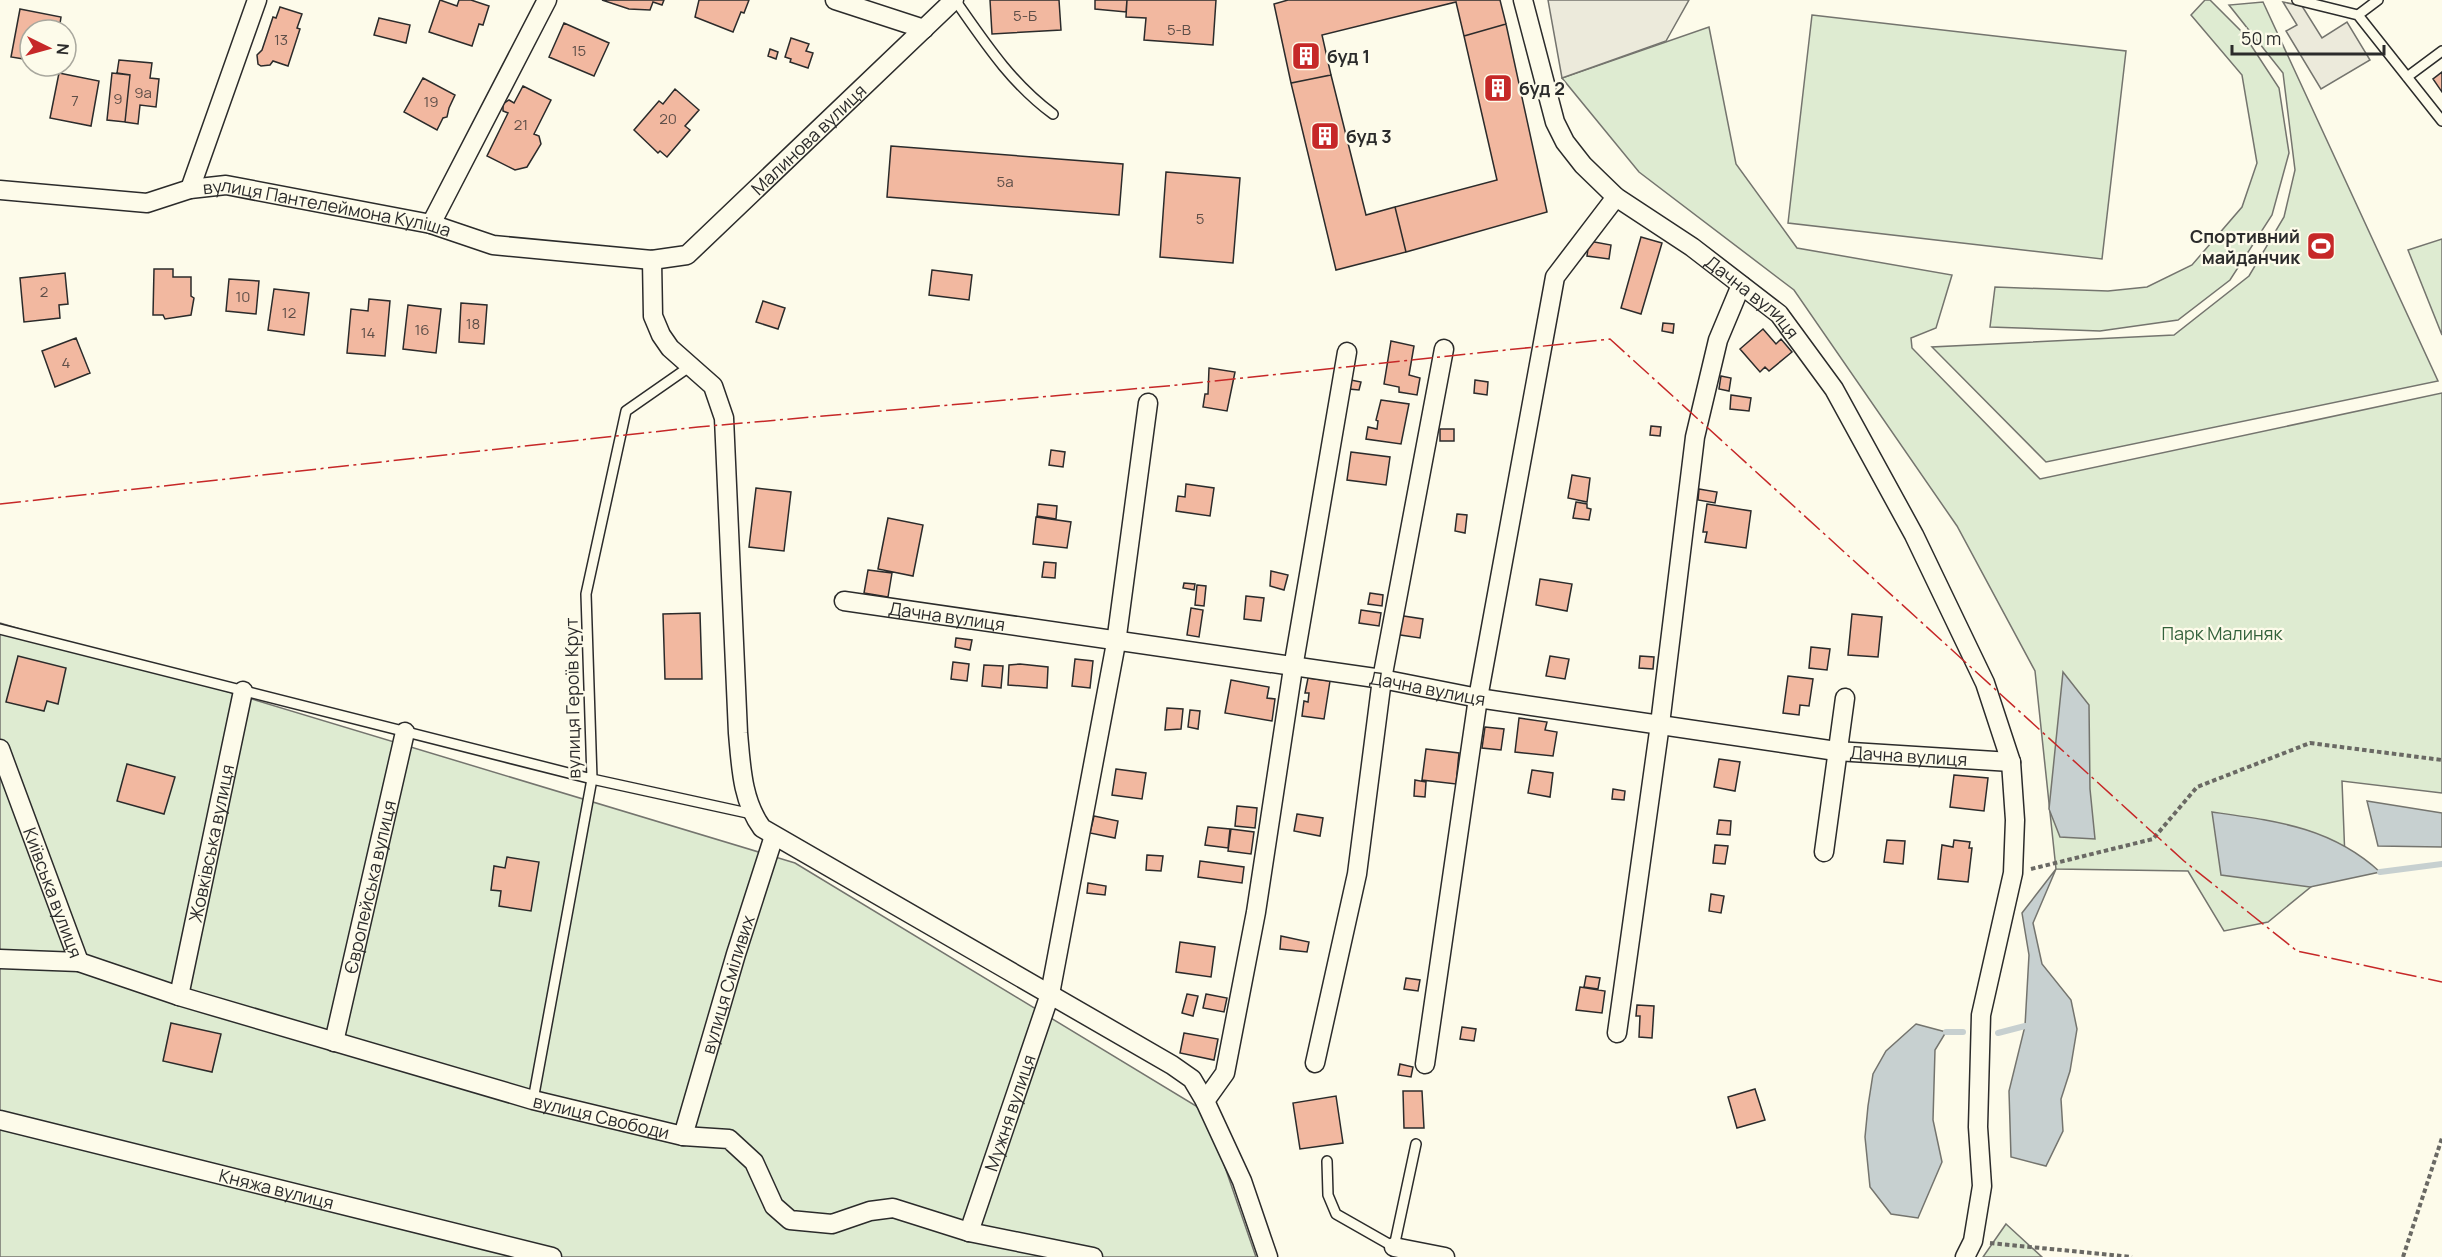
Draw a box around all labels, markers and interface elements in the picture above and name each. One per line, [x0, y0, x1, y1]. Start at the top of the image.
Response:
house number: 5-Б [1013, 5, 1037, 26]
north arrow [18, 18, 78, 78]
scale bar [2232, 18, 2384, 56]
house number: 5-В [1167, 19, 1191, 40]
text: 50 m [2241, 26, 2281, 50]
house number: 13 [274, 29, 288, 50]
house number: 15 [572, 40, 586, 61]
building icon: буд 1 [1290, 40, 1322, 72]
text: N [51, 43, 74, 56]
place label: буд 1 [1327, 44, 1370, 68]
building icon: буд 2 [1482, 72, 1514, 104]
place label: буд 2 [1519, 76, 1565, 100]
street label: Малинова вулиця [746, 78, 871, 200]
house number: 9а [134, 82, 152, 103]
house number: 9 [113, 88, 123, 109]
house number: 7 [71, 90, 79, 111]
house number: 19 [423, 91, 439, 112]
house number: 20 [659, 108, 677, 129]
house number: 21 [514, 114, 528, 135]
building icon: буд 3 [1309, 120, 1341, 152]
place label: буд 3 [1346, 124, 1392, 148]
house number: 5а [997, 171, 1014, 192]
street label: вулиця Пантелеймона Куліша [202, 172, 454, 242]
house number: 5 [1196, 208, 1204, 229]
place label: Спортивний майданчик [2190, 224, 2301, 269]
sports icon: Спортивний майданчик [2305, 230, 2337, 262]
street label: Дачна вулиця [1700, 249, 1805, 343]
house number: 2 [40, 281, 48, 302]
house number: 10 [236, 286, 251, 307]
house number: 12 [282, 302, 296, 323]
house number: 18 [466, 313, 480, 334]
house number: 16 [414, 319, 430, 340]
house number: 14 [361, 322, 375, 343]
house number: 4 [62, 352, 71, 373]
street label: Дачна вулиця [887, 596, 1007, 636]
street label: вулиця Героїв Крут [559, 617, 585, 779]
park label: Парк Малиняк [2162, 621, 2284, 645]
street label: Дачна вулиця [1368, 665, 1487, 711]
street label: Дачна вулиця [1849, 740, 1968, 771]
street label: Жовківська вулиця [183, 762, 239, 925]
street label: Європейська вулиця [338, 798, 401, 976]
street label: Київська вулиця [18, 824, 88, 961]
street label: вулиця Сміливих [696, 912, 760, 1057]
street label: Мужня вулиця [979, 1051, 1041, 1174]
street label: вулиця Свободи [531, 1088, 672, 1144]
street label: Княжа вулиця [217, 1163, 337, 1214]

